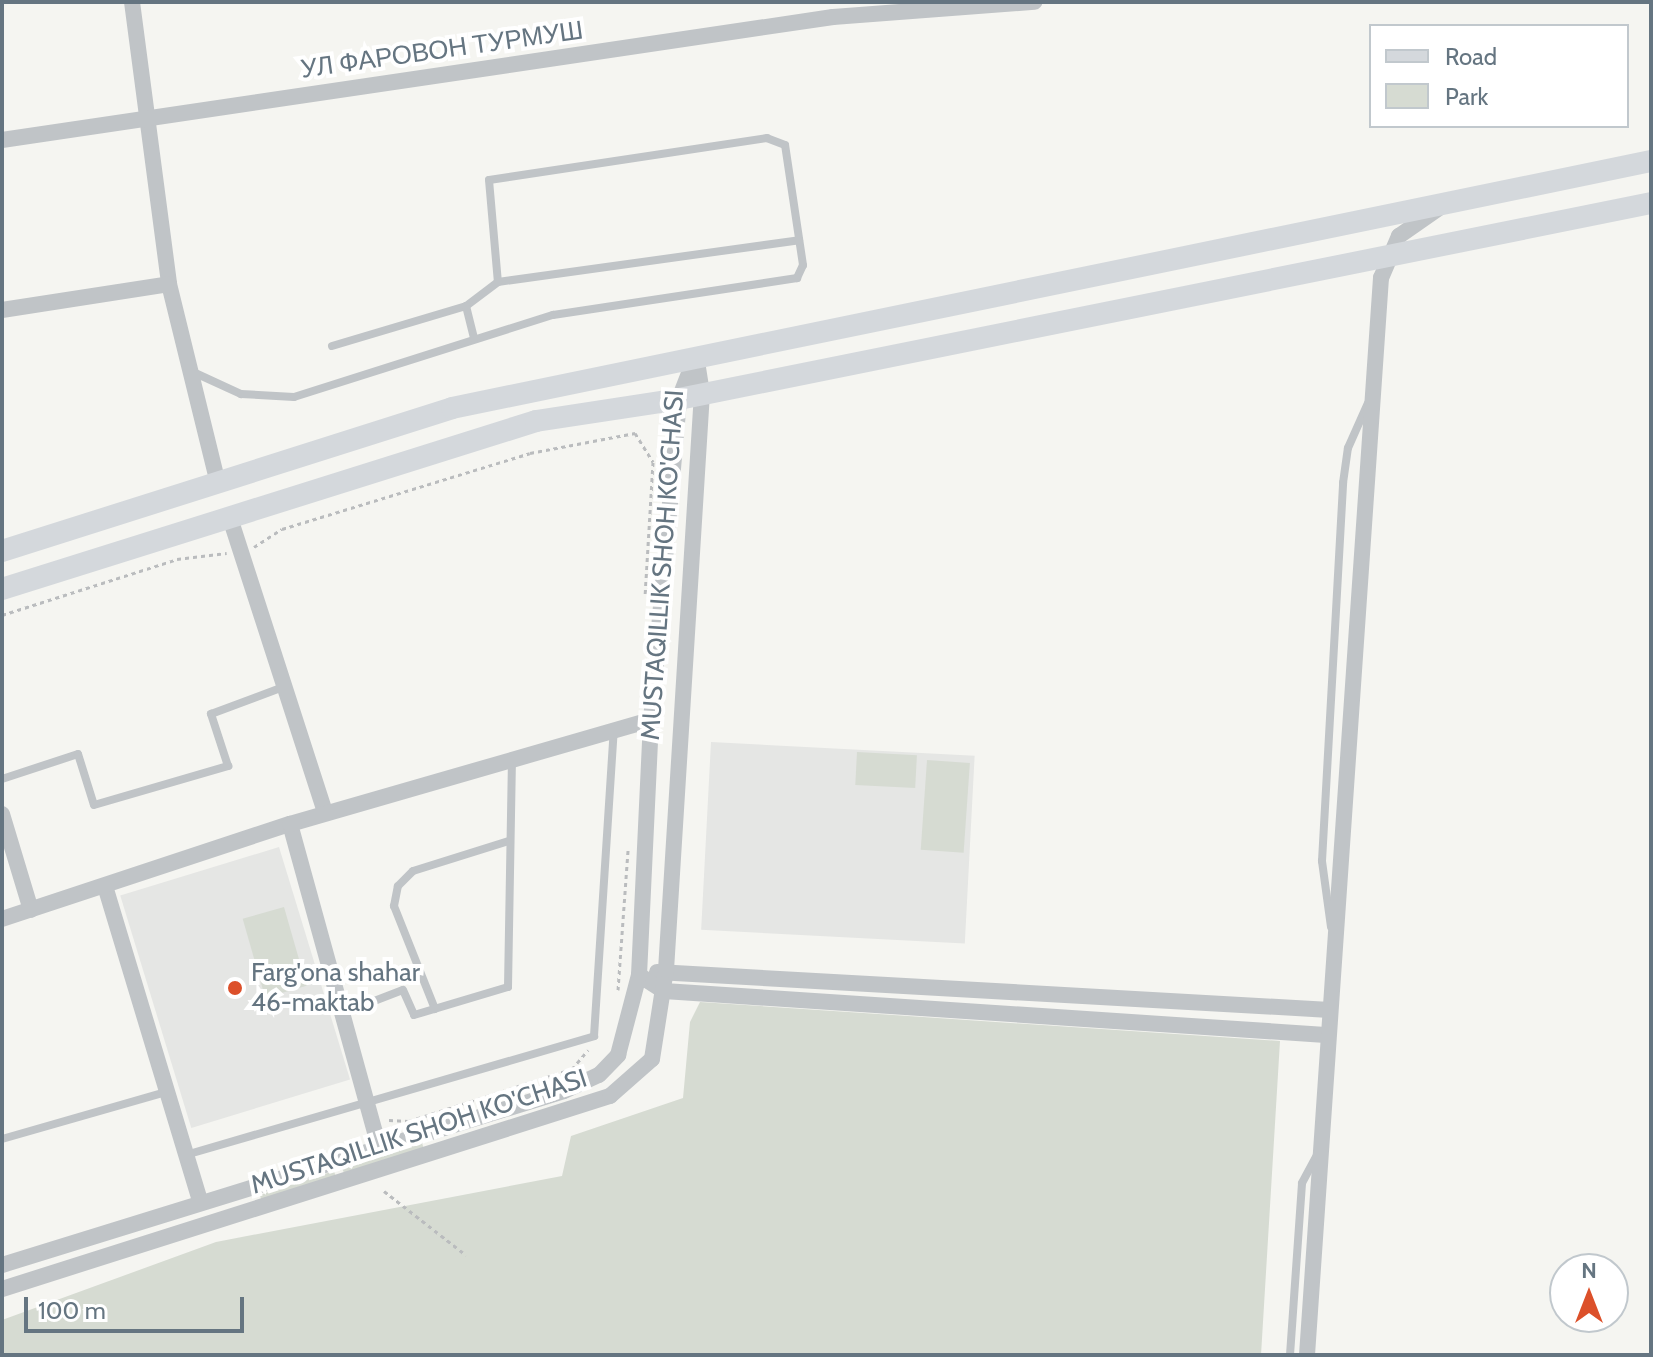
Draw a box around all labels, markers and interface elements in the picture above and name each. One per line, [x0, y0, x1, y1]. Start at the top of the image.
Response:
street label: УЛ ФАРОВОН ТУРМУШ [299, 15, 585, 85]
legend [1369, 24, 1629, 128]
text: Road [1445, 42, 1497, 71]
text: Park [1445, 82, 1488, 111]
street label: MUSTAQILLIK SHOH KO'CHASI [635, 389, 691, 741]
place label: Farg'ona shahar 46-maktab [251, 957, 420, 1018]
marker: Farg'ona shahar 46-maktab [226, 979, 244, 997]
street label: MUSTAQILLIK SHOH KO'CHASI [247, 1063, 591, 1201]
north arrow [1549, 1253, 1629, 1333]
text: N [1581, 1257, 1597, 1284]
scale bar [28, 1281, 248, 1331]
text: 100 m [38, 1296, 106, 1325]

